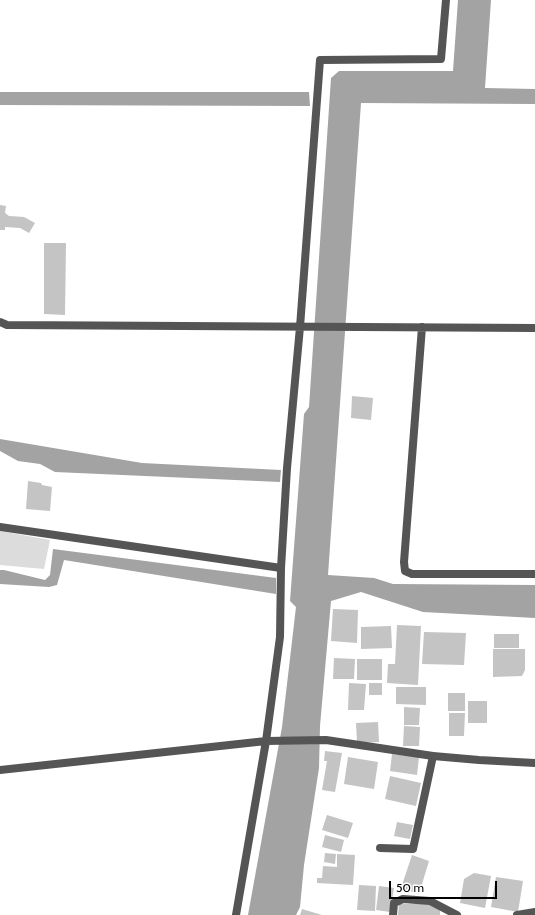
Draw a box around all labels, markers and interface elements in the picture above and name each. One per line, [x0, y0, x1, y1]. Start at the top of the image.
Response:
scale bar [391, 873, 499, 899]
text: 50 m [396, 880, 424, 895]

